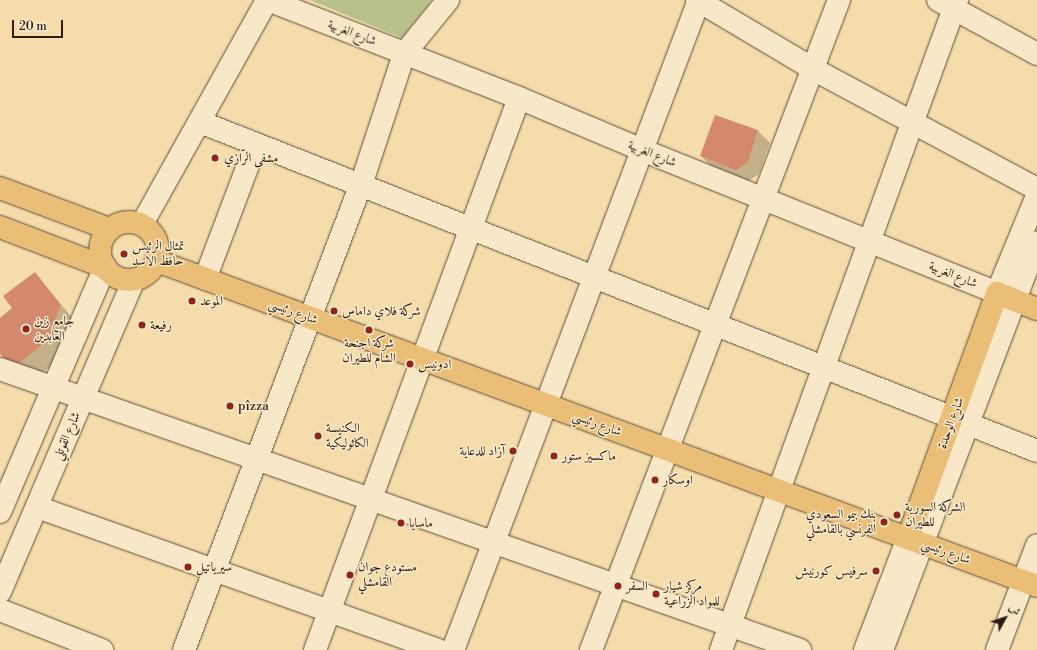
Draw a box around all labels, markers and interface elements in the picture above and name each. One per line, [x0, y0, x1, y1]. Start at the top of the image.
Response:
scale bar [14, 12, 65, 38]
street label: شارع الغربية [325, 17, 379, 49]
text: 20 m [19, 19, 47, 34]
street label: شارع الغربية [625, 137, 679, 171]
place label: مشفى الرّازي [224, 150, 278, 166]
marker: مشفى الرّازي [209, 152, 221, 164]
place label: تمثال الرئيس حافظ الاسد [132, 239, 184, 270]
marker: تمثال الرئيس حافظ الاسد [119, 249, 129, 259]
street label: شارع الغربية [926, 258, 980, 292]
place label: الموعد [200, 293, 223, 309]
marker: الموعد [187, 296, 197, 306]
street label: شارع رئيسي [266, 296, 320, 328]
place label: شركة فلاي داماس [342, 303, 421, 319]
marker: شركة فلاي داماس [329, 306, 339, 316]
place label: جامع زين العابدين [34, 314, 74, 345]
place label: رفيعة [150, 317, 172, 333]
marker: رفيعة [137, 320, 147, 330]
marker: جامع زين العابدين [21, 324, 31, 334]
marker: شركة اجنحة الشام للطيران [364, 325, 374, 335]
place label: شركة اجنحة الشام للطيران [342, 336, 396, 367]
place label: ادونيس [418, 356, 451, 372]
marker: ادونيس [405, 359, 415, 369]
street label: شارع الوحدة [934, 395, 968, 451]
place label: pîzza [238, 398, 269, 414]
marker: pîzza [225, 401, 235, 411]
street label: شارع رئيسي [570, 408, 624, 440]
street label: شارع القوتلي [50, 410, 84, 462]
place label: الكنيسة الكاثوليكية [326, 421, 369, 452]
marker: الكنيسة الكاثوليكية [313, 431, 323, 441]
place label: آزاد للدعاية [460, 443, 505, 459]
marker: آزاد للدعاية [508, 446, 518, 456]
place label: ماكسيز ستور [562, 448, 616, 464]
marker: ماكسيز ستور [549, 451, 559, 461]
place label: اوسكار [663, 472, 693, 488]
marker: اوسكار [650, 475, 660, 485]
place label: الشركة السورية للطيران [905, 500, 965, 531]
place label: بنك بيمو السعودي الفرنسي بالقامشلي [806, 507, 876, 538]
marker: الشركة السورية للطيران [892, 510, 902, 520]
place label: ماسايا [409, 515, 433, 531]
marker: بنك بيمو السعودي الفرنسي بالقامشلي [879, 517, 889, 527]
marker: ماسايا [396, 518, 406, 528]
street label: شارع رئيسي [919, 536, 973, 568]
place label: سيرياتيل [196, 559, 232, 575]
place label: مستودع جوان القامشلي [358, 560, 417, 591]
marker: سيرياتيل [183, 562, 193, 572]
place label: سرفيس كورنيش [795, 563, 868, 579]
marker: سرفيس كورنيش [871, 566, 881, 576]
marker: مستودع جوان القامشلي [345, 570, 355, 580]
place label: السفر [626, 578, 648, 594]
place label: مركز شيار للمواد الزراعية [664, 579, 720, 610]
marker: السفر [613, 581, 623, 591]
marker: مركز شيار للمواد الزراعية [651, 589, 661, 599]
north arrow [985, 598, 1025, 638]
text: ش [1005, 602, 1023, 619]

